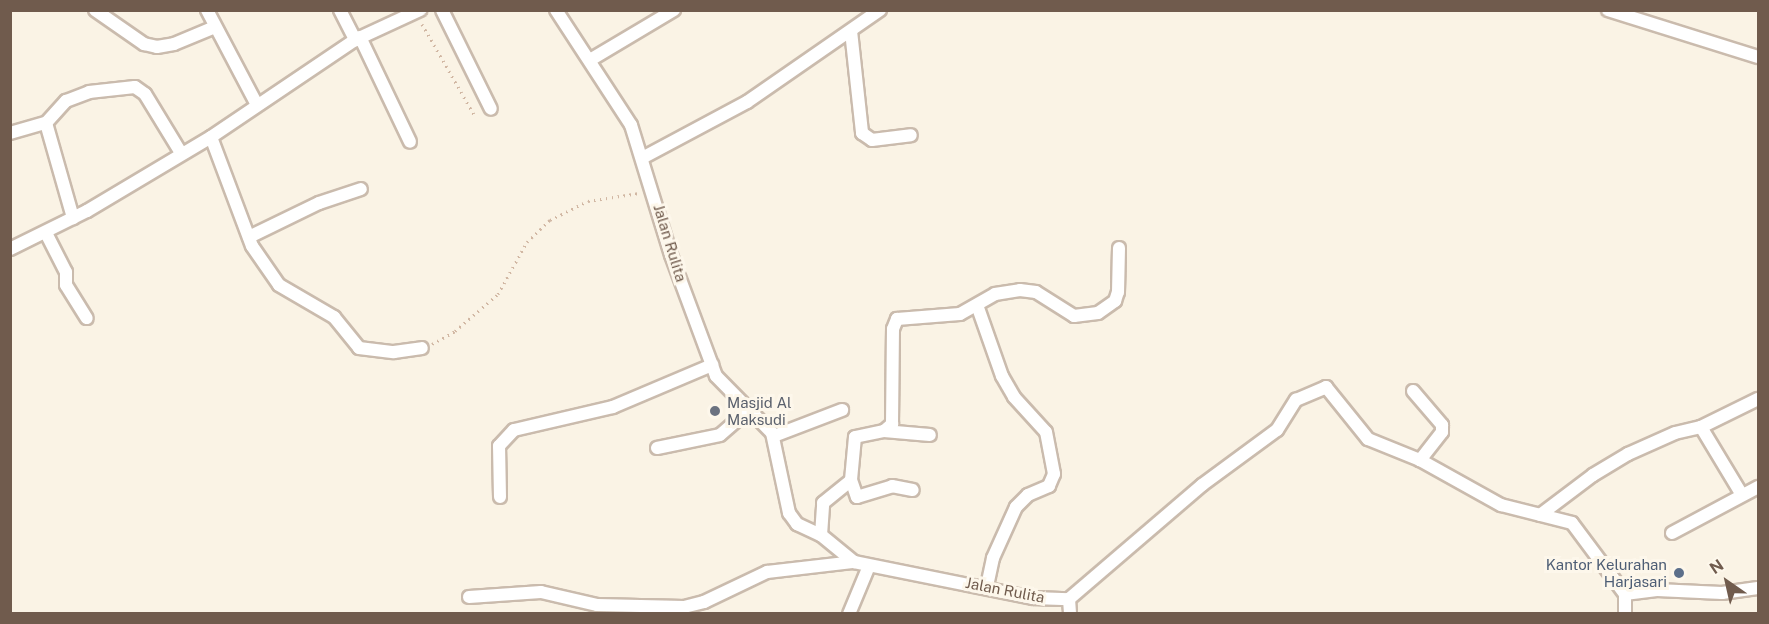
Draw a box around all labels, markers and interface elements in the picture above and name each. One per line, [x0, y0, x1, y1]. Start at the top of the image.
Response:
street label: Jalan Rulita [650, 202, 690, 284]
place label: Masjid Al Maksudi [727, 393, 792, 428]
marker: Masjid Al Maksudi [708, 404, 722, 418]
north arrow [1697, 552, 1757, 612]
place label: Kantor Kelurahan Harjasari [1546, 555, 1667, 590]
text: N [1706, 555, 1727, 578]
marker: Kantor Kelurahan Harjasari [1672, 566, 1686, 580]
street label: Jalan Rulita [964, 574, 1046, 606]

